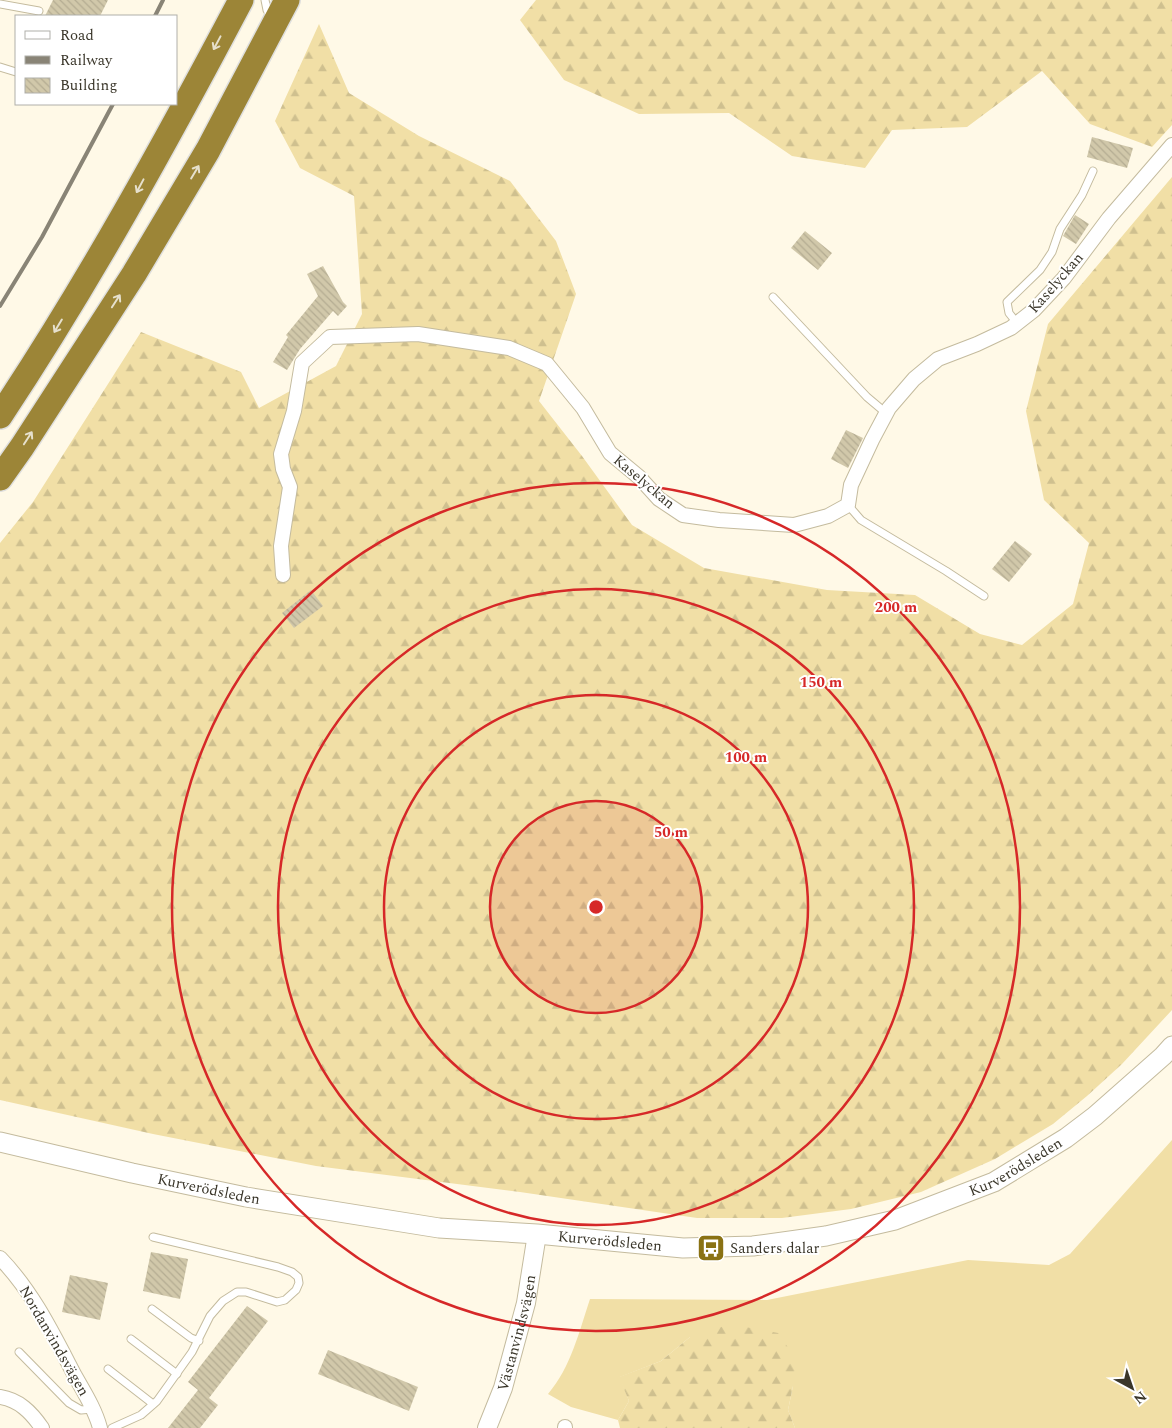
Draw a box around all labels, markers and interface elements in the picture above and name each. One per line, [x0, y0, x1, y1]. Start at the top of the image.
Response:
legend [15, 15, 178, 105]
text: Road [60, 24, 94, 47]
one-way arrow [212, 35, 222, 50]
text: Railway [60, 49, 113, 72]
text: Building [60, 74, 117, 97]
one-way arrow [190, 165, 200, 179]
one-way arrow [135, 178, 145, 193]
street label: Kaselyckan [1023, 247, 1089, 319]
one-way arrow [111, 295, 121, 309]
one-way arrow [52, 318, 62, 332]
one-way arrow [23, 431, 33, 445]
street label: Kaselyckan [608, 449, 680, 515]
text: 200 m [875, 596, 918, 619]
text: 150 m [800, 671, 843, 694]
text: 100 m [725, 746, 768, 769]
text: 50 m [654, 821, 689, 844]
centre of rings [587, 898, 605, 916]
street label: Kurverödsleden [965, 1131, 1067, 1202]
street label: Kurverödsleden [155, 1167, 262, 1211]
street label: Kurverödsleden [557, 1225, 663, 1257]
bus stop icon: Sanders dalar [696, 1233, 726, 1263]
place label: Sanders dalar [730, 1237, 820, 1260]
street label: Västanvindsvägen [491, 1273, 542, 1394]
street label: Nordanvindsvägen [13, 1281, 95, 1401]
north arrow [1107, 1363, 1157, 1413]
text: N [1129, 1386, 1151, 1409]

